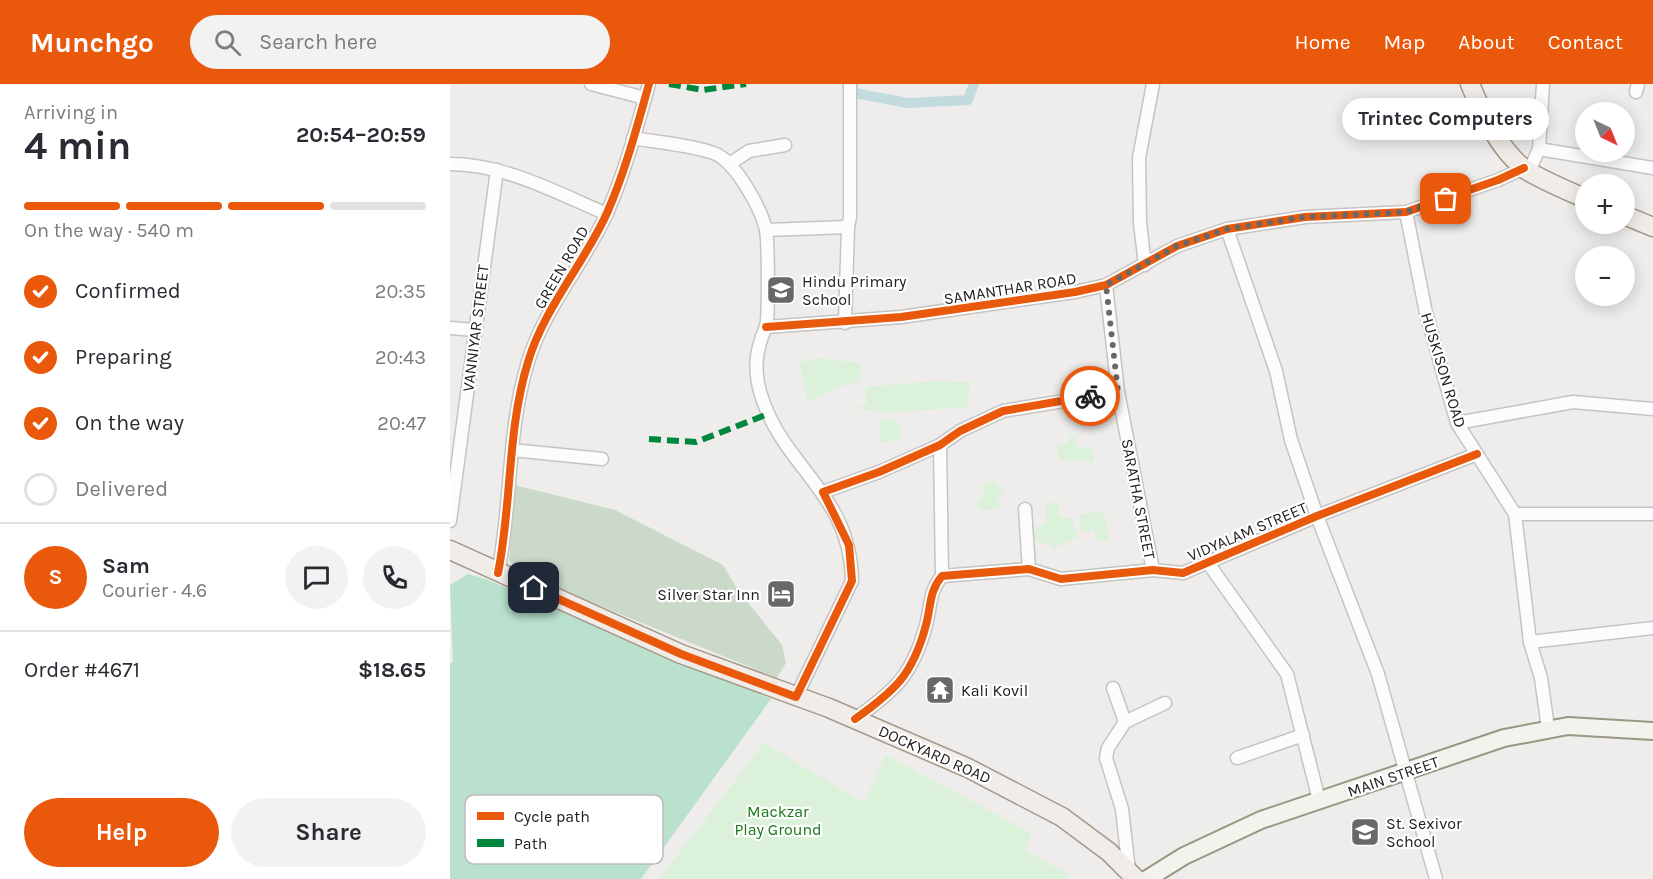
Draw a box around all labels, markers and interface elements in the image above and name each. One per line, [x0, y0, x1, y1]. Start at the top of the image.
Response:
search box [190, 15, 610, 69]
text: Munchgo [30, 26, 154, 59]
icon: search [211, 26, 244, 59]
text: Search here [259, 29, 377, 55]
text: Home [1295, 30, 1351, 54]
text: Map [1384, 30, 1425, 54]
text: About [1458, 30, 1515, 54]
text: Contact [1548, 30, 1623, 54]
callout: Trintec Computers [1342, 97, 1550, 139]
text: Arriving in [24, 101, 118, 124]
north arrow [1575, 102, 1635, 162]
map controls [1575, 102, 1635, 306]
text: Trintec Computers [1358, 107, 1533, 130]
text: 20:54–20:59 [296, 122, 426, 148]
text: 4 min [24, 123, 131, 169]
pin [1420, 173, 1471, 224]
button: + [1575, 174, 1635, 234]
icon: bag [1429, 182, 1462, 215]
text: On the way · 540 m [24, 219, 194, 242]
street label: GREEN ROAD [530, 222, 593, 312]
button: − [1575, 246, 1635, 306]
street label: VANNIYAR STREET [458, 263, 493, 393]
street label: SAMANTHAR ROAD [942, 269, 1078, 308]
place label: Hindu Primary School [802, 272, 907, 309]
school or university icon: Hindu Primary School [765, 274, 797, 306]
icon: check [24, 275, 57, 308]
text: Confirmed [75, 278, 181, 304]
text: 20:35 [375, 280, 426, 303]
street label: HUSKISON ROAD [1417, 310, 1470, 430]
icon: check [24, 341, 57, 374]
text: Preparing [75, 344, 172, 370]
text: 20:43 [375, 346, 426, 369]
courier [1060, 366, 1120, 426]
icon: bike [1074, 380, 1107, 413]
icon: check [24, 407, 57, 440]
text: On the way [75, 410, 184, 436]
text: 20:47 [377, 412, 426, 435]
street label: SARATHA STREET [1118, 437, 1160, 561]
text: Delivered [75, 476, 168, 502]
street label: VIDYALAM STREET [1185, 498, 1310, 565]
button: chat [285, 546, 348, 609]
button: phone [363, 546, 426, 609]
text: Sam [102, 553, 150, 579]
pin [508, 562, 559, 613]
text: S [48, 564, 63, 590]
icon: home [517, 571, 550, 604]
hotel icon: Silver Star Inn [765, 578, 797, 610]
text: Courier · 4.6 [102, 579, 207, 602]
place label: Silver Star Inn [657, 585, 760, 604]
text: Order #4671 [24, 657, 140, 683]
text: $18.65 [358, 657, 426, 683]
temple icon: Kali Kovil [924, 674, 956, 706]
place label: Kali Kovil [961, 681, 1028, 700]
street label: DOCKYARD ROAD [876, 721, 994, 788]
street label: MAIN STREET [1345, 752, 1441, 801]
legend [465, 795, 663, 864]
button: Help [24, 798, 219, 867]
button: Share [231, 798, 426, 867]
park label: Mackzar Play Ground [734, 802, 822, 839]
text: Cycle path [514, 807, 590, 826]
place label: St. Sexivor School [1386, 814, 1462, 851]
school or university icon: St. Sexivor School [1349, 816, 1381, 848]
text: Path [514, 834, 547, 853]

